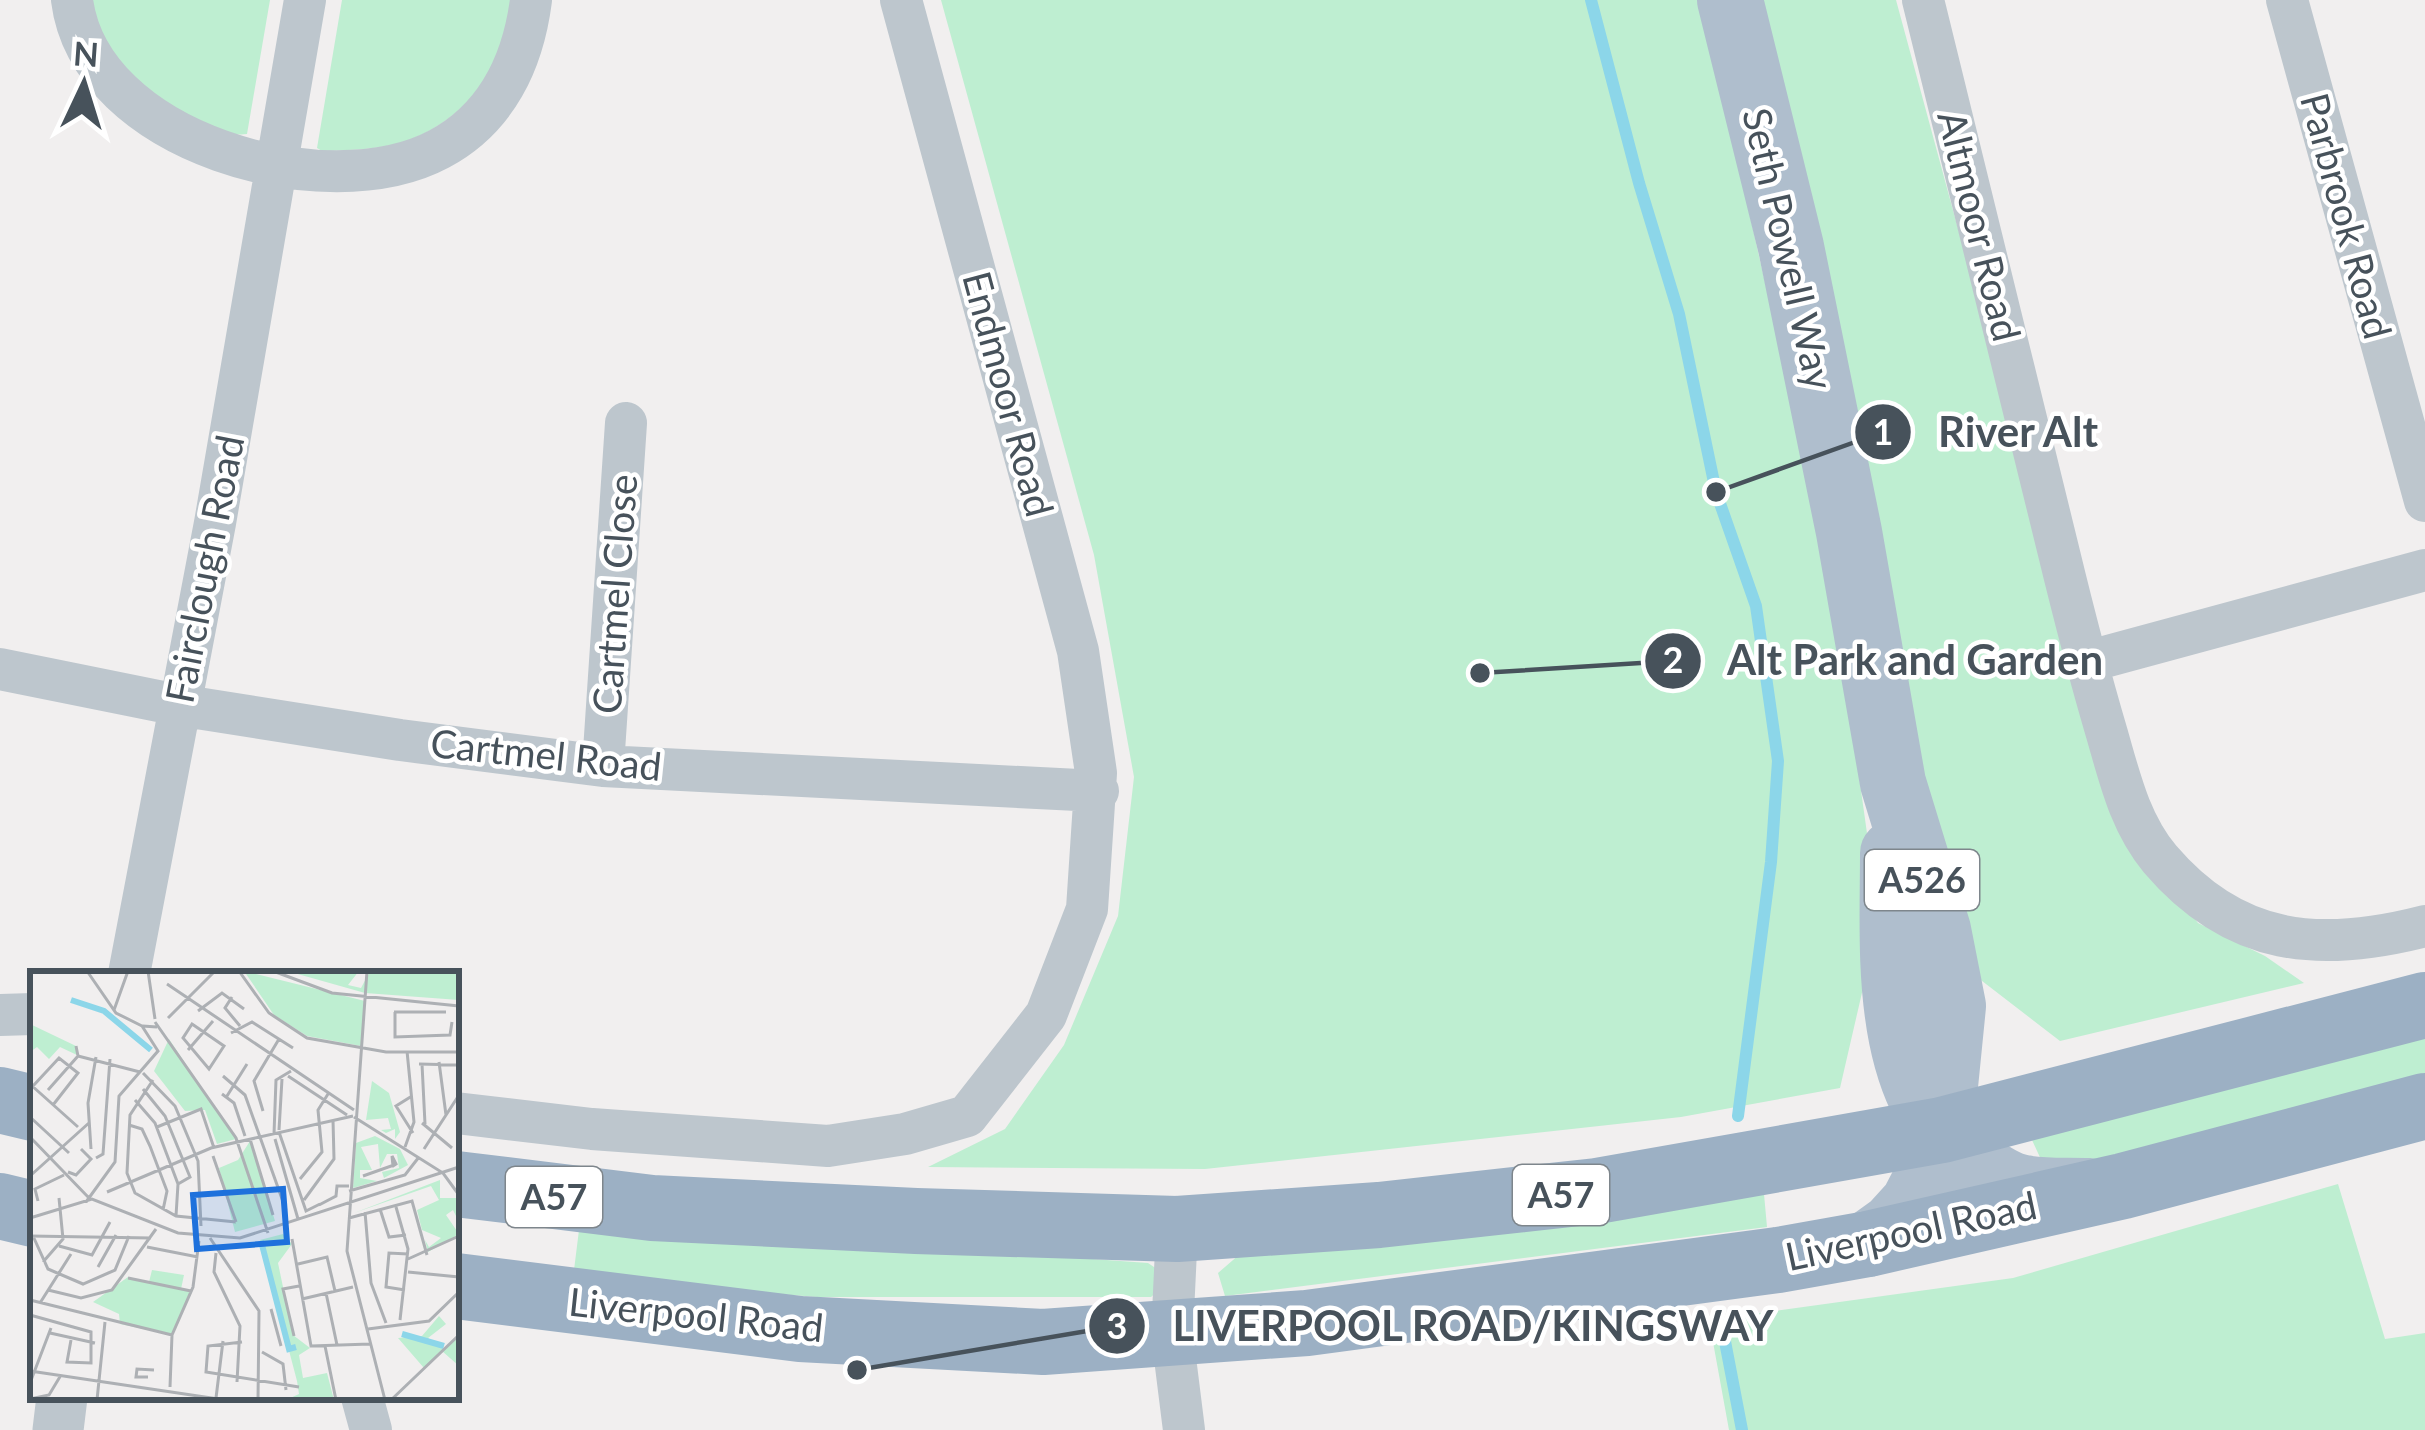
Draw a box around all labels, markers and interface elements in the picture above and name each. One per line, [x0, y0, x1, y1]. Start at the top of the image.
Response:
north arrow [24, 24, 144, 144]
text: N [72, 32, 100, 74]
street label: Parbrook Road [2292, 88, 2402, 343]
street label: Seth Powell Way [1734, 104, 1844, 394]
street label: Altmoor Road [1929, 106, 2031, 346]
street label: Endmoor Road [954, 266, 1064, 521]
callout: River Alt [1853, 393, 2124, 471]
text: River Alt [1938, 406, 2098, 456]
text: 1 [1873, 409, 1893, 453]
street label: Fairclough Road [156, 431, 253, 707]
street label: Cartmel Close [583, 472, 645, 715]
callout: Alt Park and Garden [1643, 622, 2127, 700]
text: Alt Park and Garden [1726, 634, 2103, 684]
text: 2 [1663, 637, 1683, 681]
street label: Cartmel Road [428, 719, 664, 789]
road number: A526 [1865, 850, 1979, 910]
inset map [30, 971, 459, 1400]
road number: A57 [1513, 1165, 1609, 1225]
road number: A57 [506, 1167, 602, 1227]
street label: Liverpool Road [1781, 1181, 2041, 1279]
street label: Liverpool Road [567, 1278, 826, 1350]
callout: LIVERPOOL ROAD/KINGSWAY [1087, 1287, 1798, 1365]
text: LIVERPOOL ROAD/KINGSWAY [1172, 1300, 1774, 1350]
text: 3 [1107, 1303, 1127, 1347]

